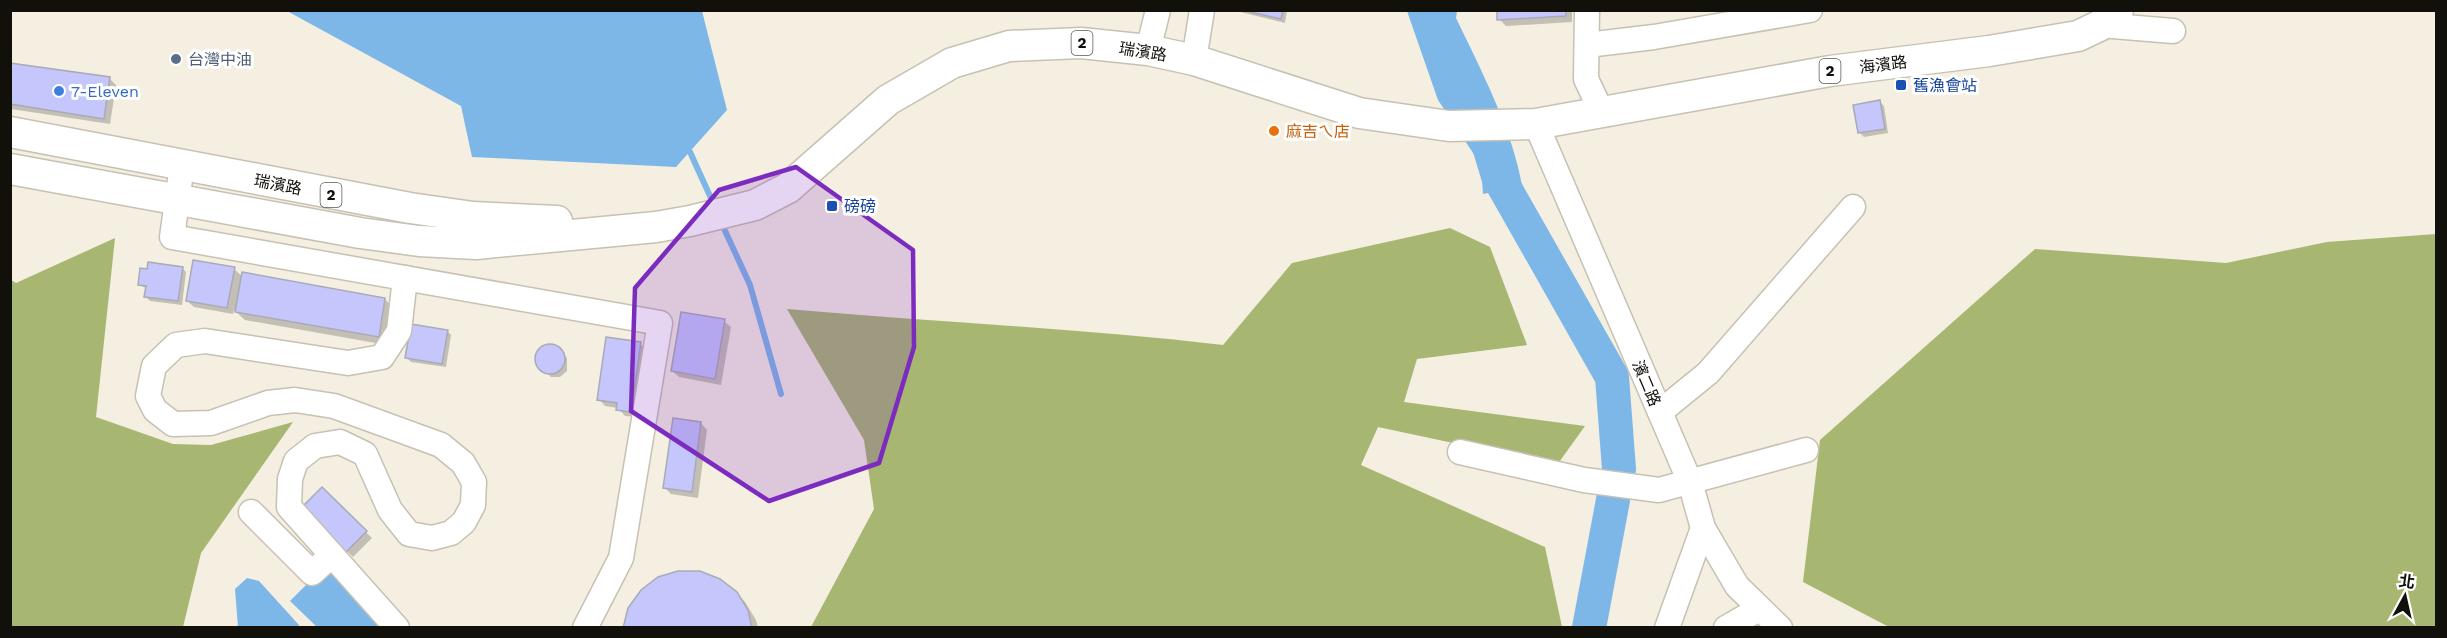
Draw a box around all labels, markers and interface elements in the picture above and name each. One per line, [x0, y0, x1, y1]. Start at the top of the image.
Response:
road number: 2 [1072, 31, 1092, 55]
street label: 瑞濱路 [1118, 38, 1168, 65]
place label: 台灣中油 [188, 50, 252, 69]
marker: 台灣中油 [169, 52, 183, 66]
street label: 海濱路 [1858, 52, 1908, 77]
road number: 2 [1820, 59, 1840, 83]
place label: 舊漁會站 [1913, 76, 1977, 95]
marker: 舊漁會站 [1894, 78, 1908, 92]
place label: 7-Eleven [71, 82, 139, 101]
marker: 7-Eleven [52, 84, 66, 98]
place label: 麻吉ㄟ店 [1286, 122, 1350, 141]
marker: 麻吉ㄟ店 [1267, 124, 1281, 138]
street label: 瑞濱路 [253, 171, 303, 198]
road number: 2 [320, 183, 342, 207]
place label: 磅磅 [844, 197, 876, 216]
marker: 磅磅 [825, 199, 839, 213]
street label: 濱二路 [1628, 357, 1665, 409]
north arrow [2375, 566, 2435, 626]
text: 北 [2398, 571, 2416, 592]

